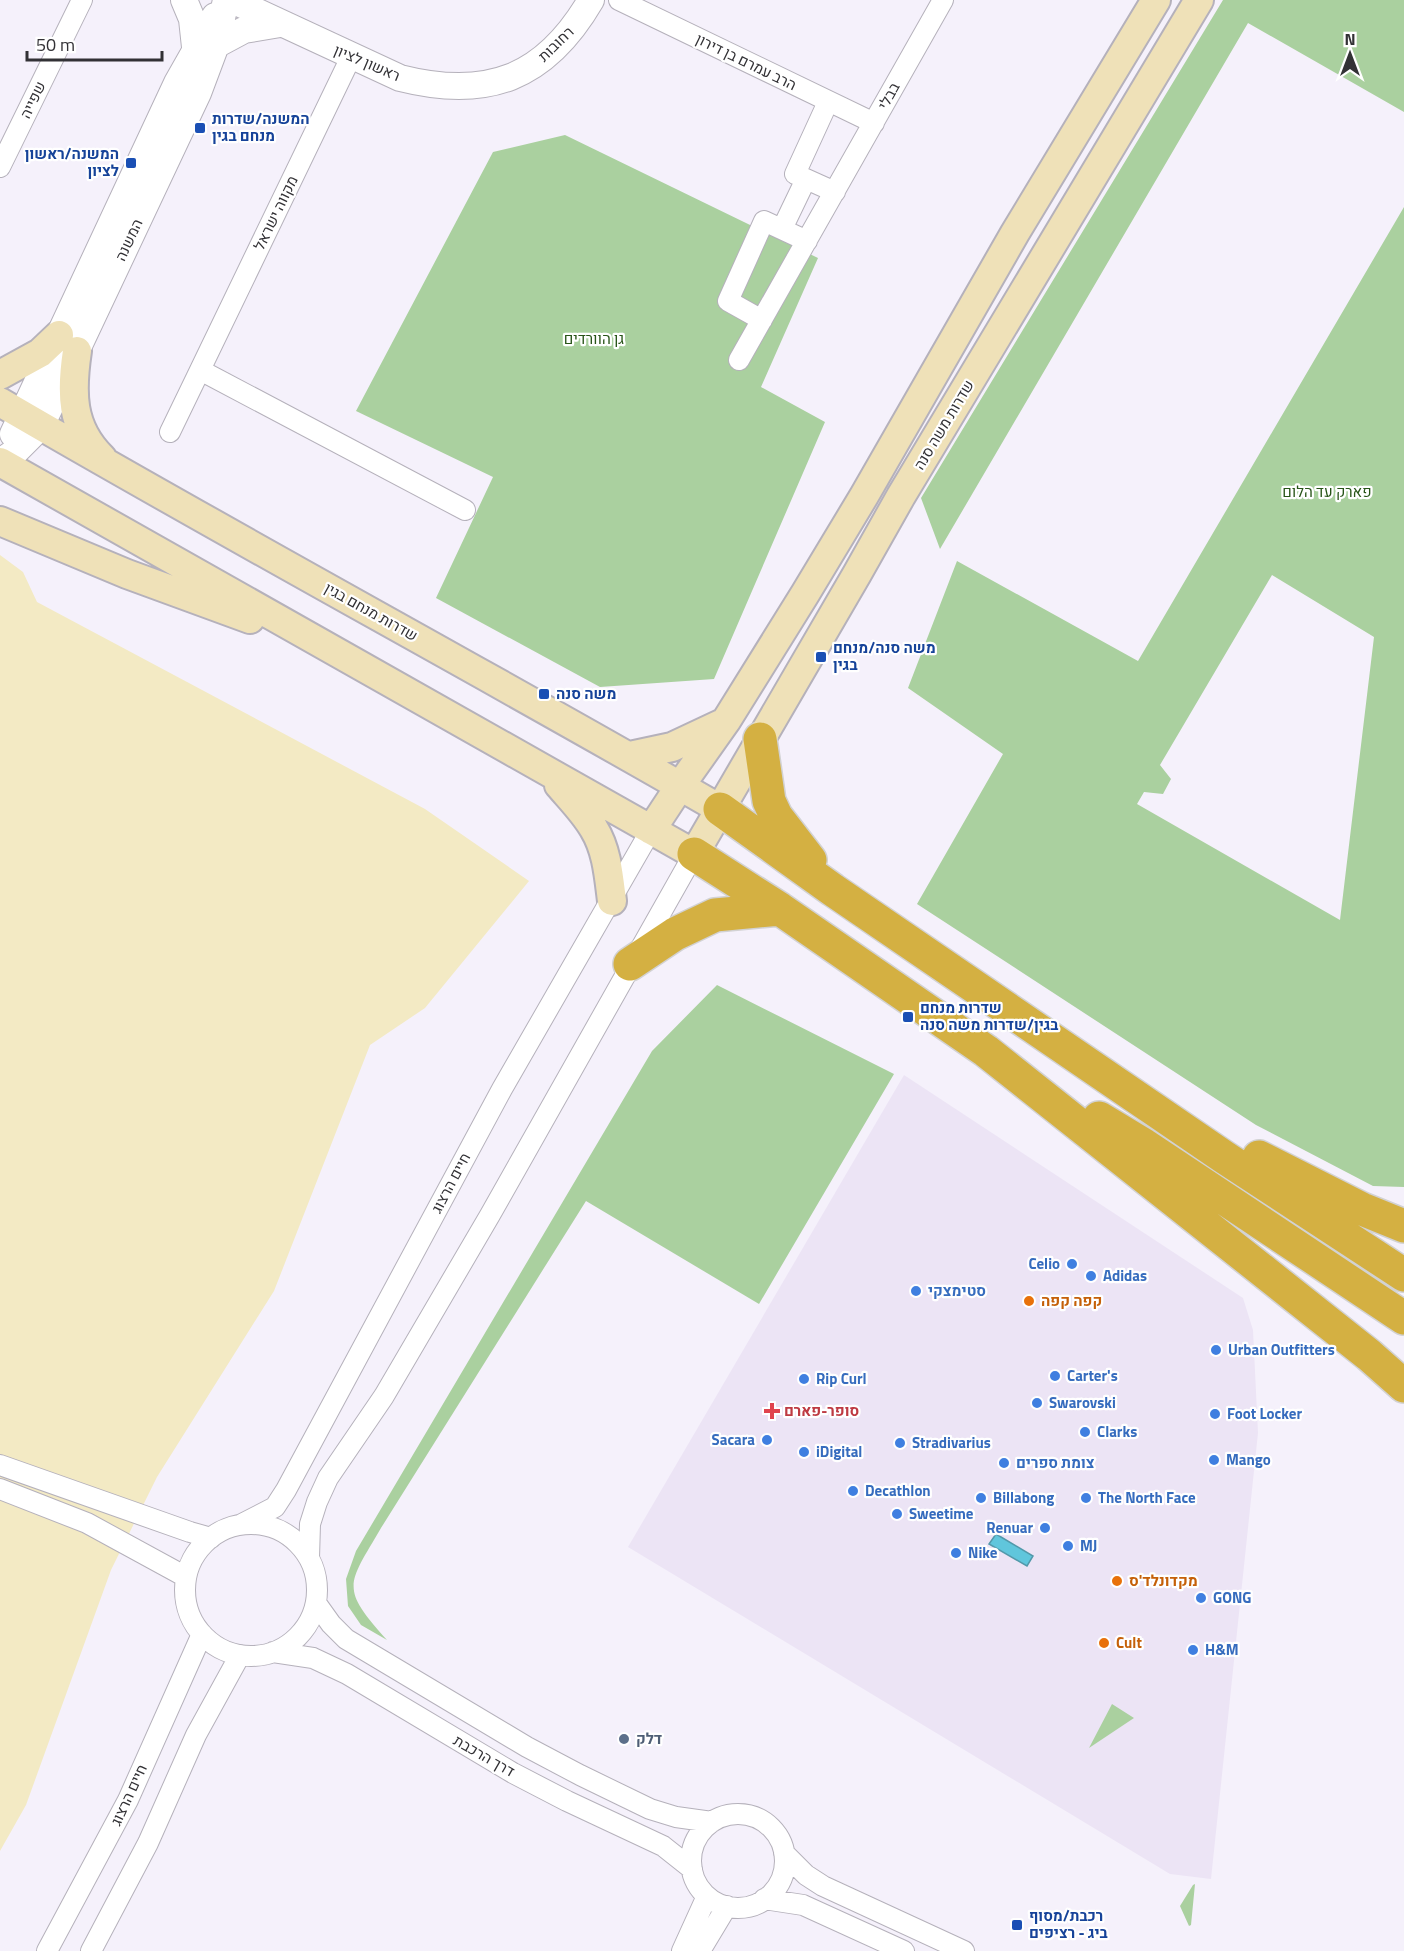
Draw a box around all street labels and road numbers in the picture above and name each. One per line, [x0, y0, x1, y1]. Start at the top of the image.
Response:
street label: רחובות [532, 21, 579, 67]
street label: הרב עמרם בן דירון [692, 27, 801, 96]
street label: ראשון לציון [330, 38, 404, 87]
street label: שפייה [14, 77, 51, 122]
street label: בבלי [872, 78, 905, 114]
street label: מקווה ישראל [247, 171, 304, 254]
street label: המשנה [109, 215, 148, 265]
street label: שדרות משה סנה [908, 375, 980, 474]
street label: שדרות מנחם בגין [320, 576, 422, 647]
street label: חיים הרצוג [425, 1148, 476, 1217]
street label: דרך הרכבת [449, 1729, 519, 1782]
street label: חיים הרצוג [104, 1760, 153, 1829]

